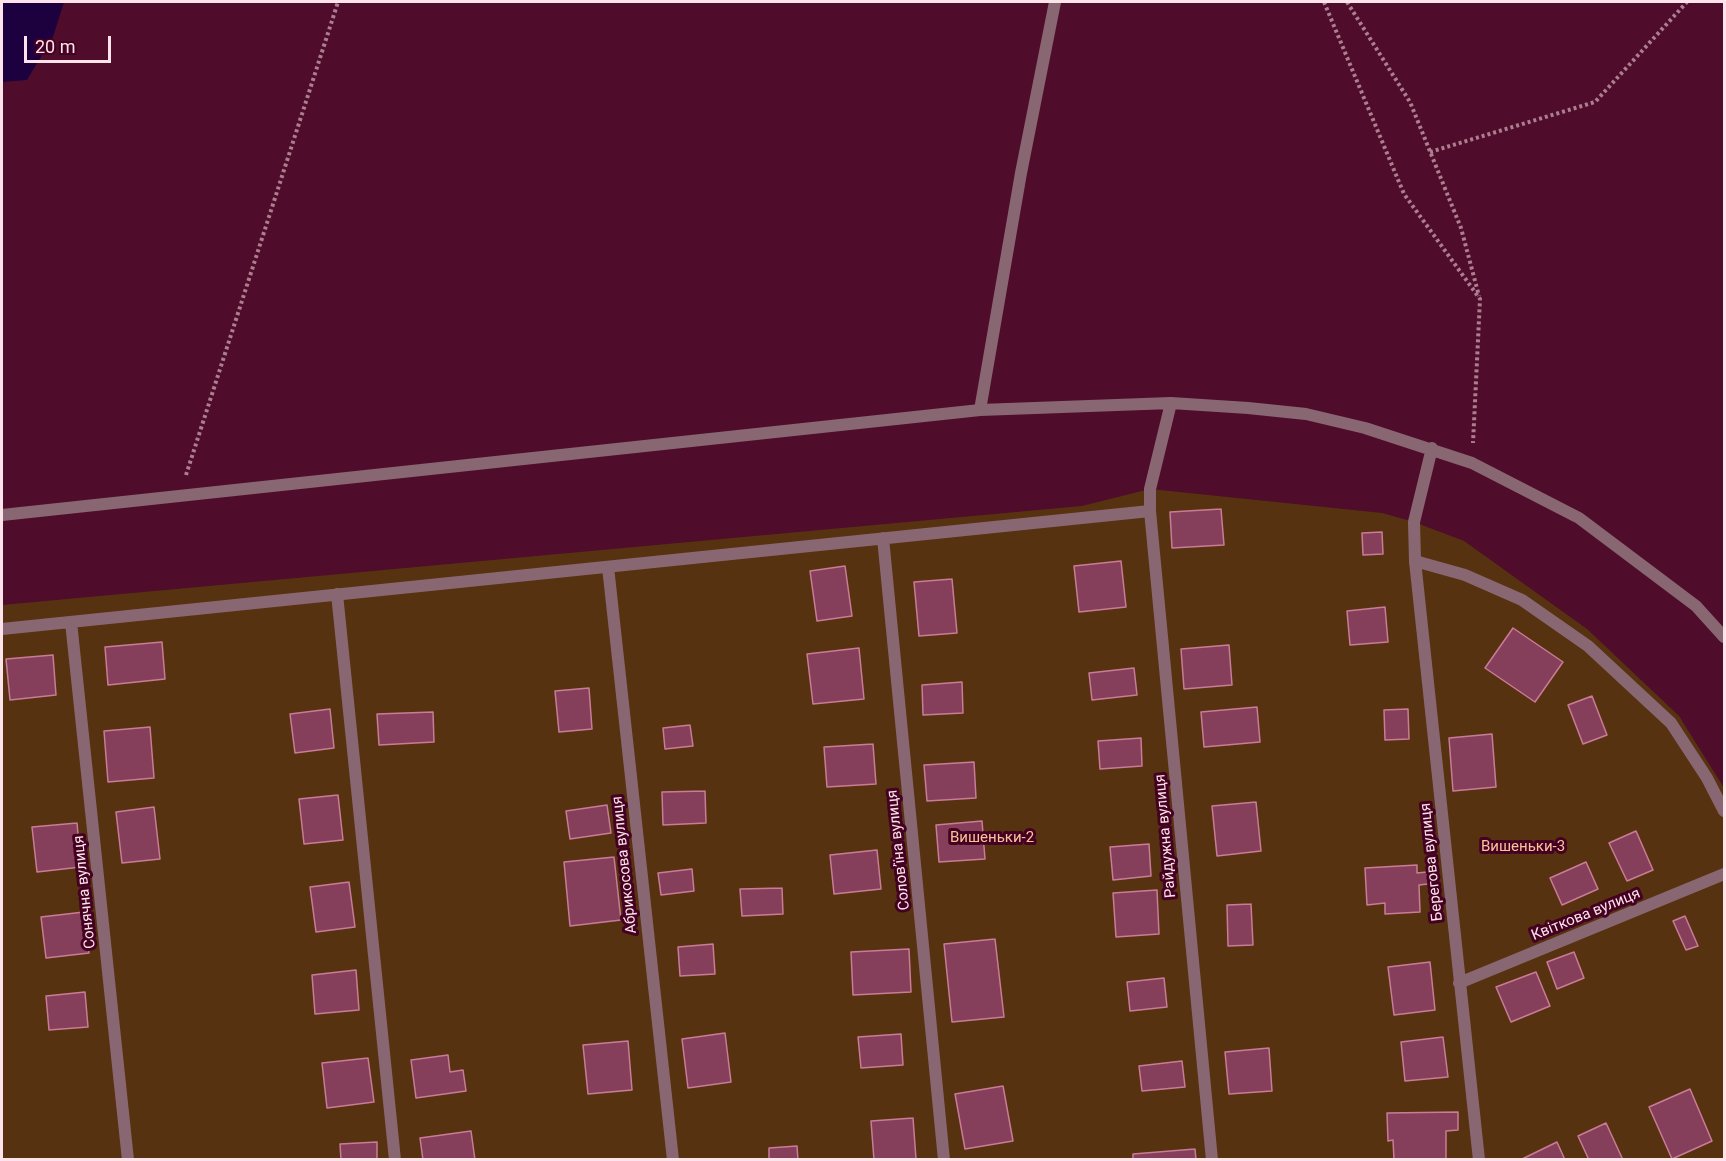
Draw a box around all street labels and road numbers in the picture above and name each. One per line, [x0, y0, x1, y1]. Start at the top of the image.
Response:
street label: Райдужна вулиця [1152, 773, 1180, 899]
street label: Соловʼїна вулиця [884, 789, 914, 911]
street label: Абрикосова вулиця [609, 795, 641, 935]
street label: Берегова вулиця [1417, 802, 1447, 922]
street label: Сонячна вулиця [70, 835, 100, 949]
street label: Квіткова вулиця [1529, 885, 1643, 945]

